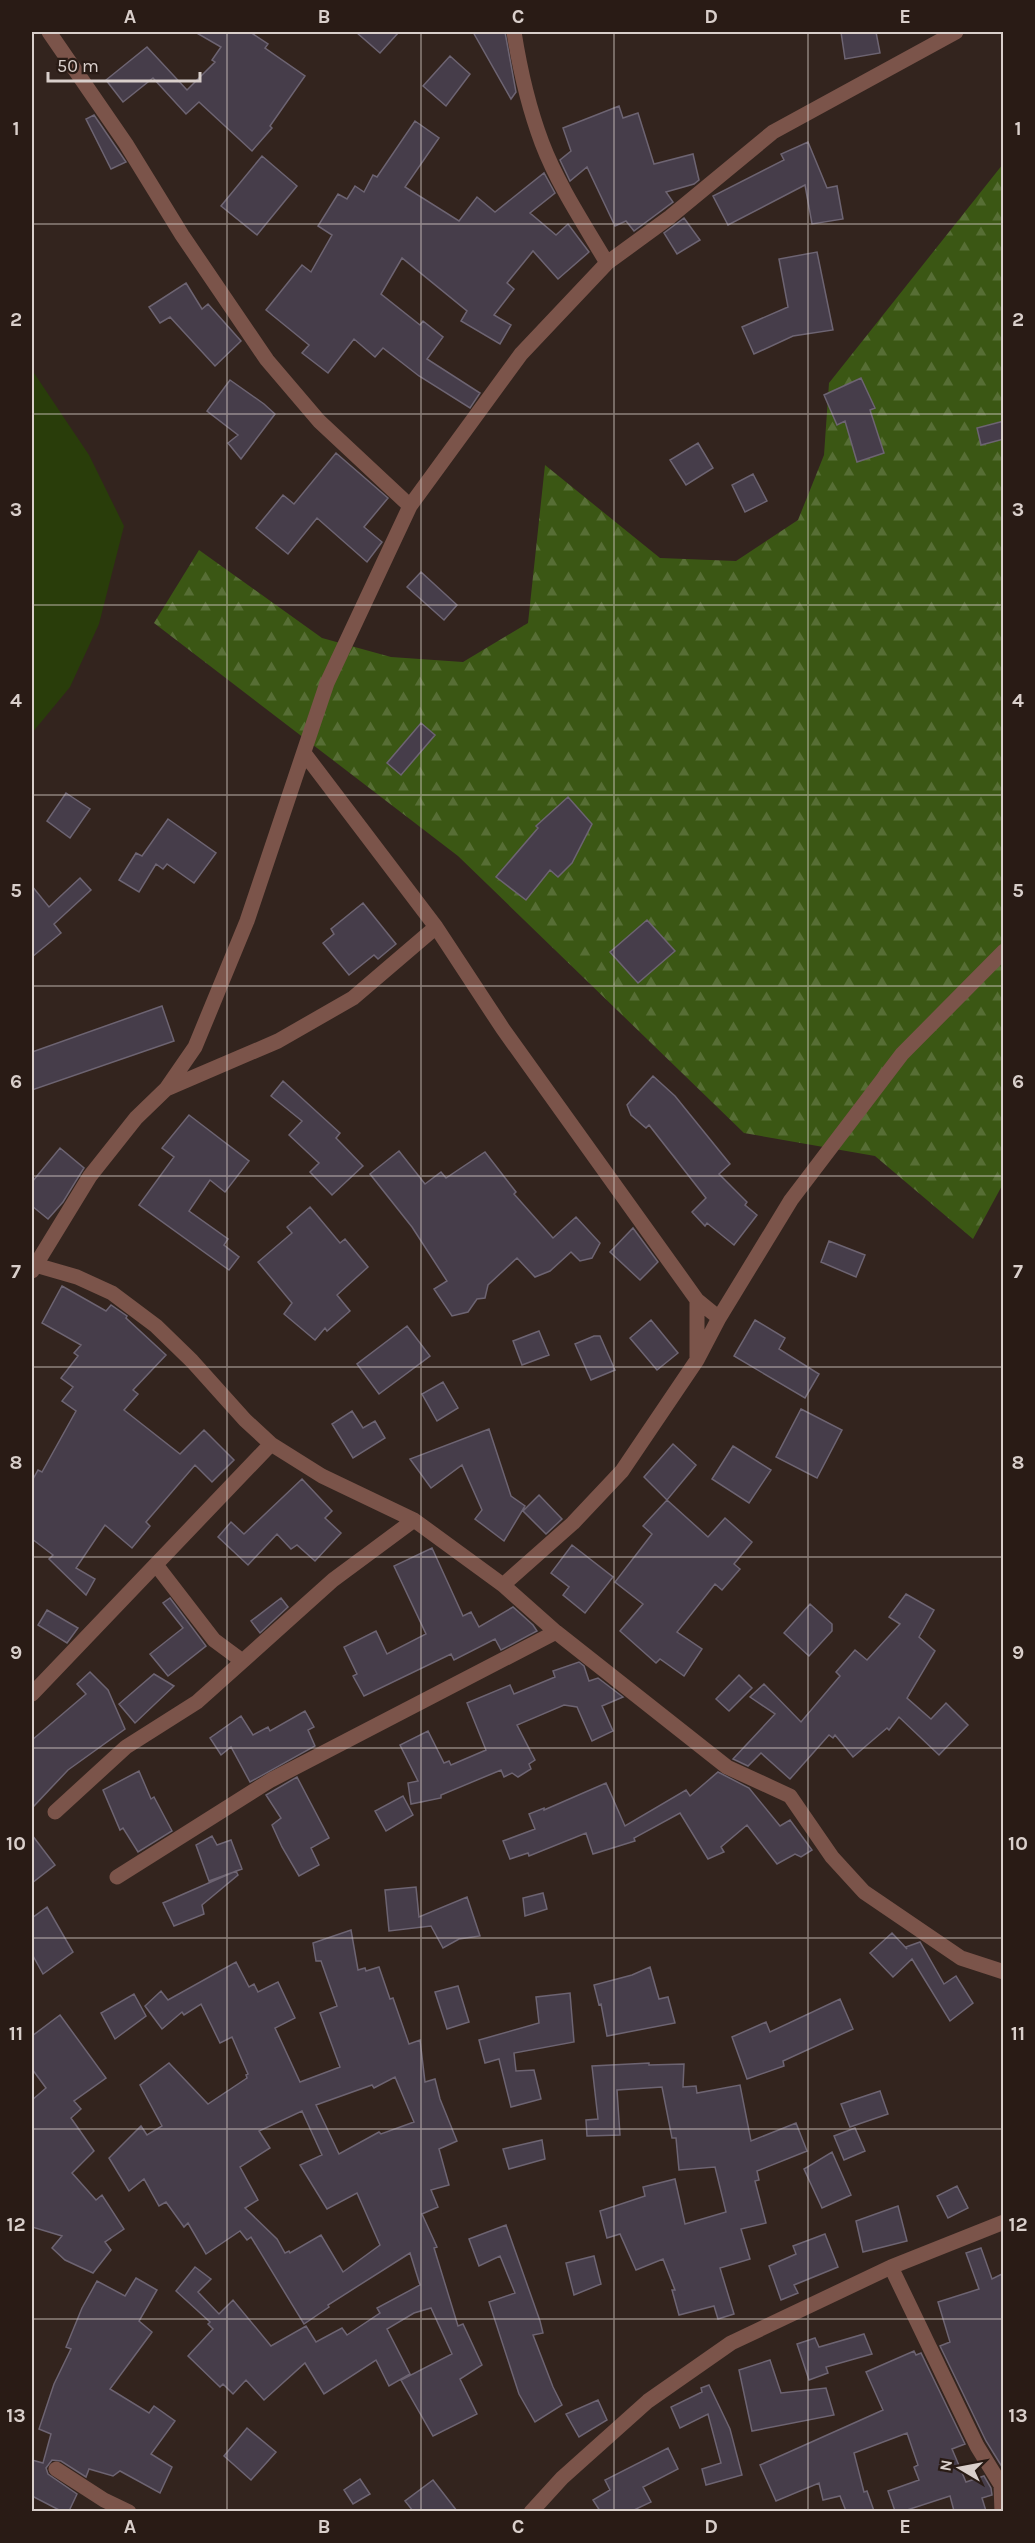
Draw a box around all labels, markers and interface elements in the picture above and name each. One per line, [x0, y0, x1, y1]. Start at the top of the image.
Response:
text: A [124, 5, 137, 28]
text: B [318, 5, 330, 28]
text: C [512, 5, 524, 28]
text: D [704, 5, 718, 28]
text: E [899, 5, 911, 28]
scale bar [48, 45, 200, 83]
text: 50 m [57, 55, 99, 77]
text: 1 [12, 117, 20, 140]
text: 1 [1014, 117, 1022, 140]
text: 2 [10, 308, 22, 331]
text: 2 [1012, 308, 1024, 331]
text: 3 [10, 498, 22, 521]
text: 3 [1012, 498, 1024, 521]
text: 4 [10, 689, 22, 712]
text: 4 [1012, 689, 1024, 712]
text: 5 [10, 879, 22, 902]
text: 5 [1012, 879, 1024, 902]
text: 6 [10, 1070, 22, 1093]
text: 6 [1012, 1070, 1024, 1093]
text: 7 [11, 1260, 21, 1283]
text: 7 [1013, 1260, 1023, 1283]
text: 8 [10, 1451, 22, 1474]
text: 8 [1012, 1451, 1024, 1474]
text: 9 [10, 1641, 22, 1664]
text: 9 [1012, 1641, 1024, 1664]
text: 10 [6, 1832, 26, 1855]
text: 10 [1008, 1832, 1028, 1855]
text: 11 [9, 2022, 23, 2045]
text: 11 [1011, 2022, 1025, 2045]
text: 12 [6, 2213, 26, 2236]
text: 12 [1008, 2213, 1028, 2236]
text: 13 [6, 2404, 26, 2427]
text: 13 [1008, 2404, 1028, 2427]
north arrow [930, 2438, 990, 2498]
text: N [935, 2458, 956, 2473]
text: A [124, 2515, 137, 2538]
text: B [318, 2515, 330, 2538]
text: C [512, 2515, 524, 2538]
text: D [704, 2515, 718, 2538]
text: E [899, 2515, 911, 2538]

